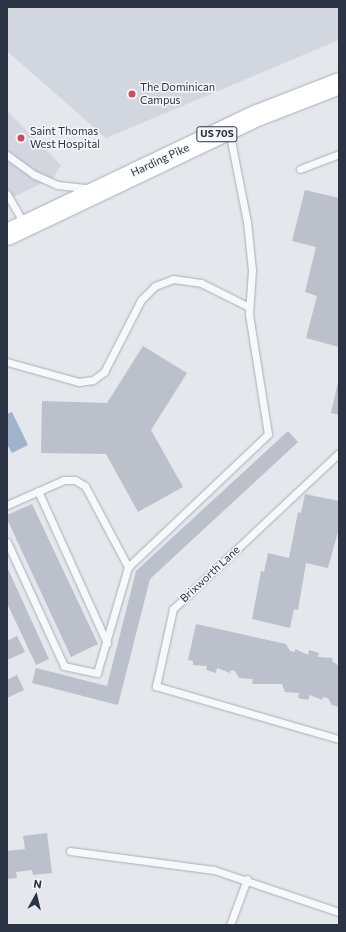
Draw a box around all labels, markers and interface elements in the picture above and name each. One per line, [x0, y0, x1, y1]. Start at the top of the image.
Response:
place label: The Dominican Campus [140, 81, 215, 107]
marker: The Dominican Campus [127, 89, 137, 99]
place label: Saint Thomas West Hospital [30, 125, 100, 151]
road number: US 70S [196, 126, 238, 142]
marker: Saint Thomas West Hospital [15, 132, 27, 144]
street label: Harding Pike [129, 141, 191, 179]
street label: Brixworth Lane [177, 543, 243, 605]
north arrow [16, 876, 56, 916]
text: N [33, 877, 43, 891]

